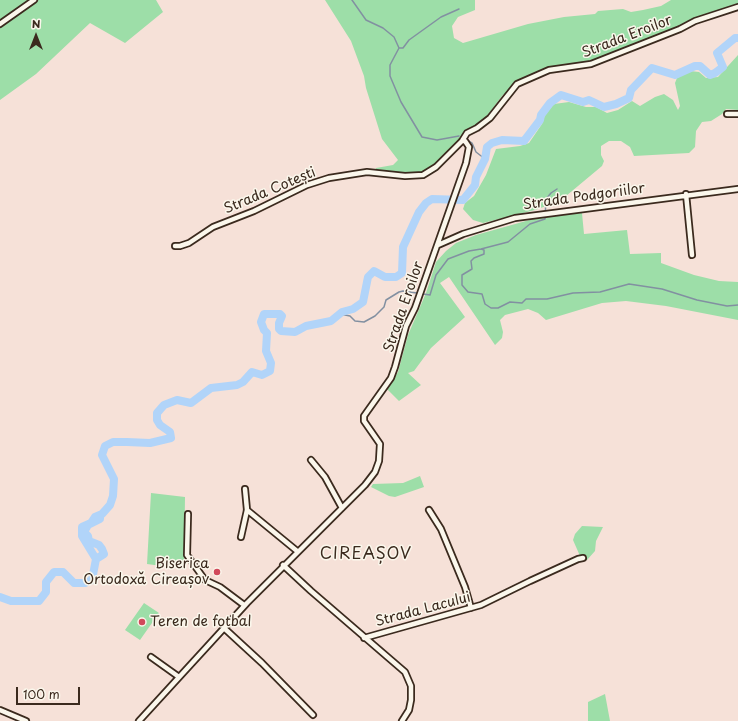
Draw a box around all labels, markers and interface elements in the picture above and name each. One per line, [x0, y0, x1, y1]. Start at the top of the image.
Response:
street label: Strada Eroilor [580, 12, 674, 62]
text: N [32, 15, 40, 32]
north arrow [16, 16, 56, 56]
street label: Strada Cotești [222, 164, 318, 218]
street label: Strada Podgoriilor [522, 180, 646, 214]
street label: Strada Eroilor [381, 259, 427, 355]
district label: CIREAȘOV [320, 545, 412, 565]
place label: Biserica Ortodoxă Cireașov [83, 556, 209, 588]
marker: Biserica Ortodoxă Cireașov [212, 567, 222, 577]
street label: Strada Lacului [374, 589, 472, 631]
place label: Teren de fotbal [150, 614, 251, 630]
marker: Teren de fotbal [137, 617, 147, 627]
scale bar [18, 679, 82, 705]
text: 100 m [23, 685, 60, 703]

